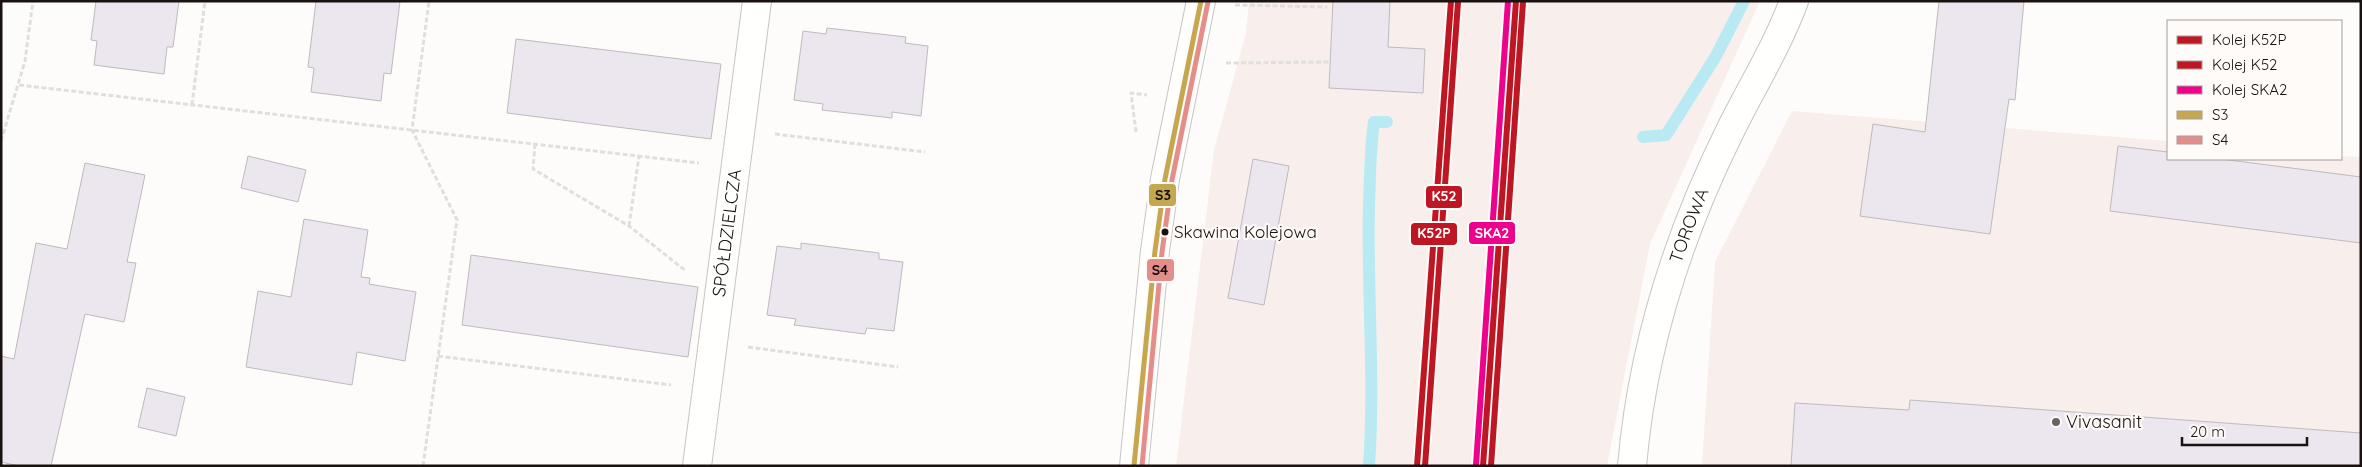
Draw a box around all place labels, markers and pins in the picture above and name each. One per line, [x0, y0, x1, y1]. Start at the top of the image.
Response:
place label: Skawina Kolejowa [1174, 221, 1317, 242]
marker: Skawina Kolejowa [1160, 227, 1170, 237]
place label: Vivasanit [2066, 410, 2142, 433]
marker: Vivasanit [2050, 416, 2062, 428]

